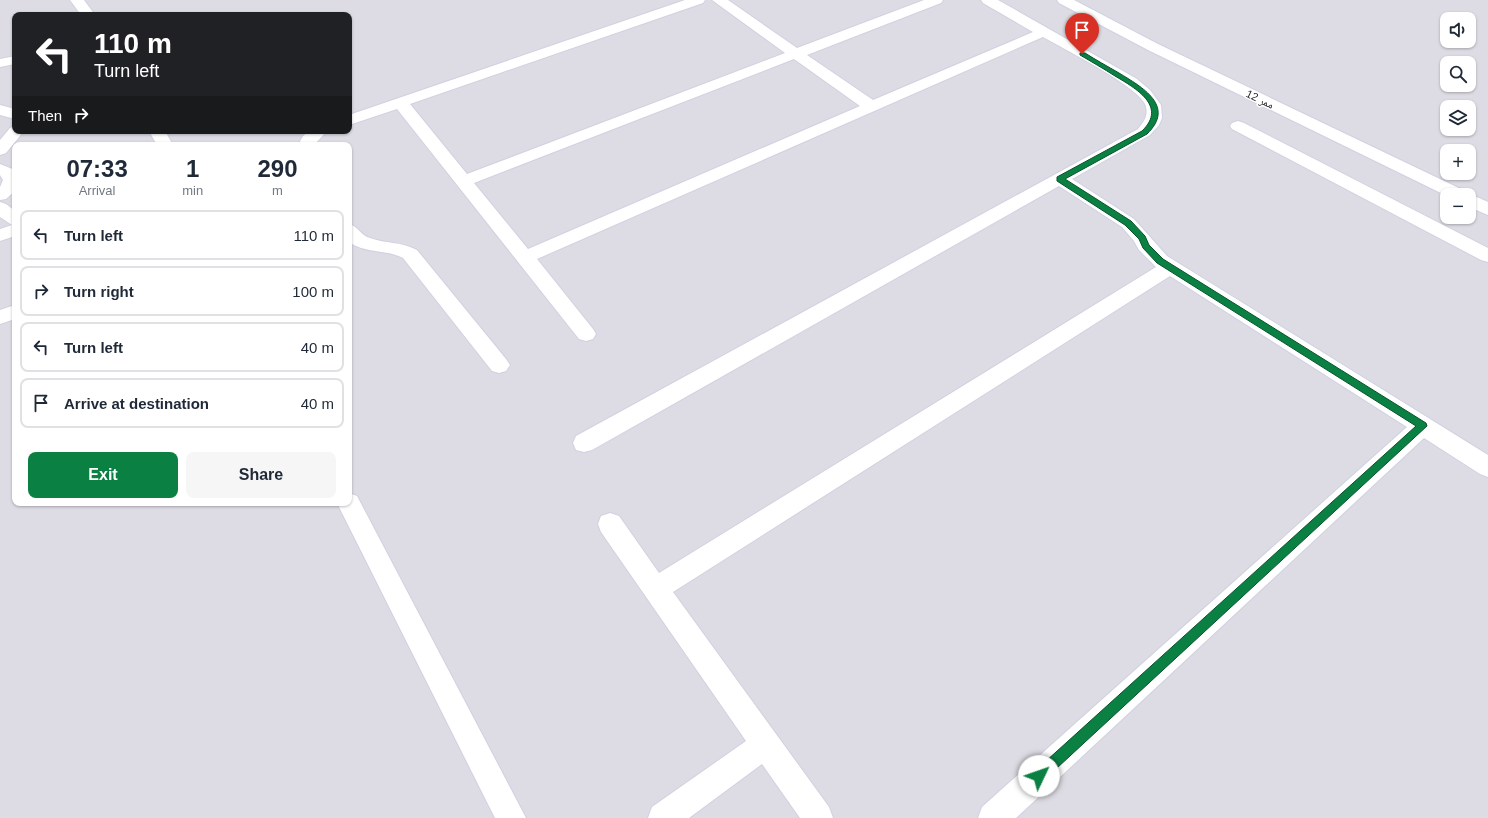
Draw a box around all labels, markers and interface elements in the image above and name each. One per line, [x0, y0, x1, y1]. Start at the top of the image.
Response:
map controls [1440, 12, 1476, 224]
button: sound [1440, 12, 1476, 48]
pin [1065, 13, 1099, 54]
icon: arrive [1071, 19, 1093, 41]
icon: left [28, 28, 80, 80]
text: 110 m [94, 28, 172, 59]
button: search [1440, 56, 1476, 92]
text: Turn left [94, 61, 159, 81]
street label: ممر 12 [1244, 87, 1276, 111]
button: layers [1440, 100, 1476, 136]
icon: right [70, 104, 92, 126]
text: Then [28, 107, 62, 124]
button: + [1440, 144, 1476, 180]
text: 07:33 [66, 155, 128, 182]
text: 1 [186, 155, 199, 182]
text: 290 [258, 155, 298, 182]
text: Arrival [79, 183, 116, 198]
text: min [182, 183, 203, 198]
text: m [272, 183, 283, 198]
button: − [1440, 188, 1476, 224]
icon: left [30, 224, 52, 246]
text: Turn left [64, 227, 123, 244]
text: 110 m [293, 227, 334, 244]
icon: right [30, 280, 52, 302]
text: Turn right [64, 283, 134, 300]
text: 100 m [292, 283, 334, 300]
icon: left [30, 336, 52, 358]
text: Turn left [64, 339, 123, 356]
text: 40 m [301, 339, 334, 356]
icon: arrive [30, 392, 52, 414]
text: Arrive at destination [64, 395, 209, 412]
text: 40 m [301, 395, 334, 412]
button: Exit [28, 452, 178, 498]
button: Share [186, 452, 336, 498]
position arrow [1018, 755, 1060, 797]

